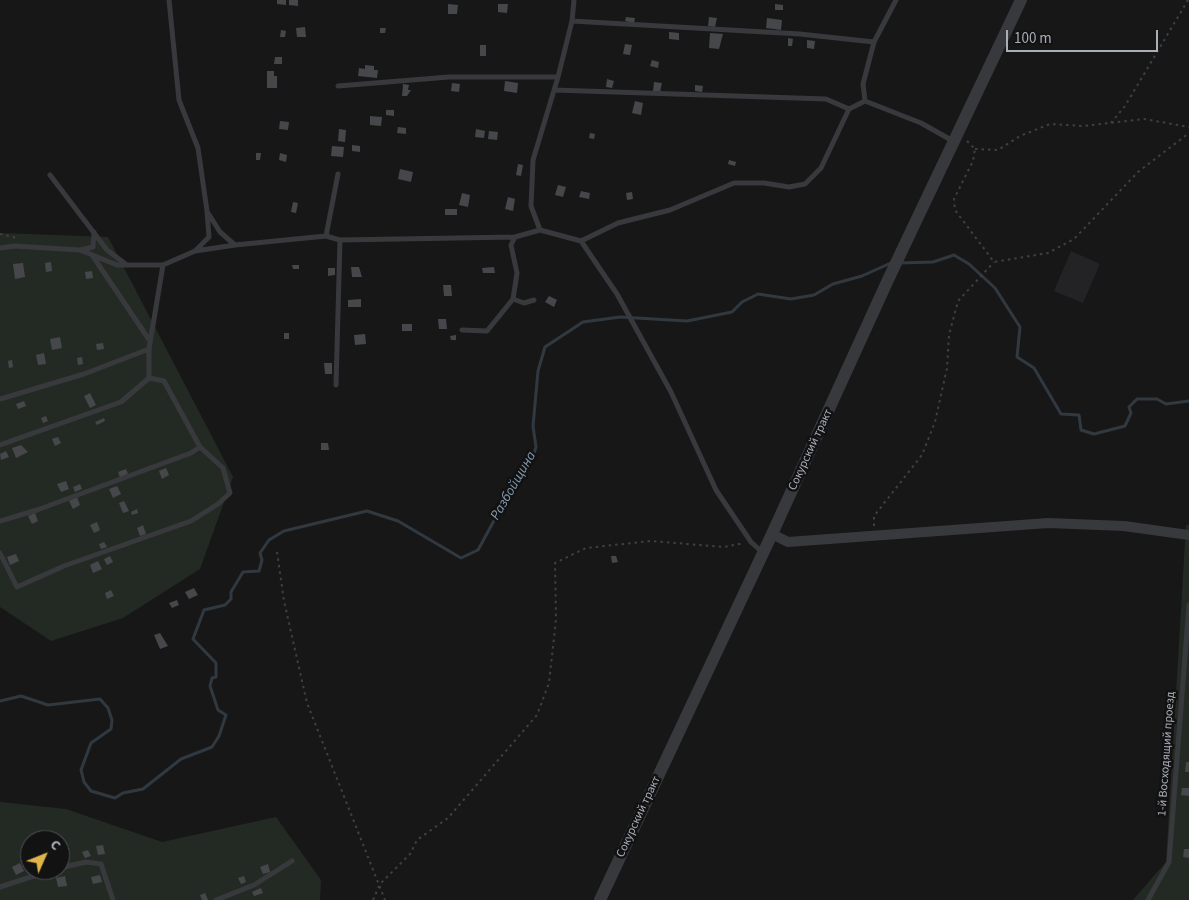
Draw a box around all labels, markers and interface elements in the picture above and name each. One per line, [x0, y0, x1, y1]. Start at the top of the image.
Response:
scale bar [1009, 20, 1162, 52]
text: 100 m [1014, 28, 1052, 49]
street label: Сокурский тракт [786, 407, 836, 493]
water label: Разбойщина [488, 449, 540, 523]
street label: 1-й Восходящий проезд [1155, 691, 1179, 817]
street label: Сокурский тракт [614, 774, 664, 860]
north arrow [20, 830, 70, 880]
text: С [45, 835, 65, 855]

